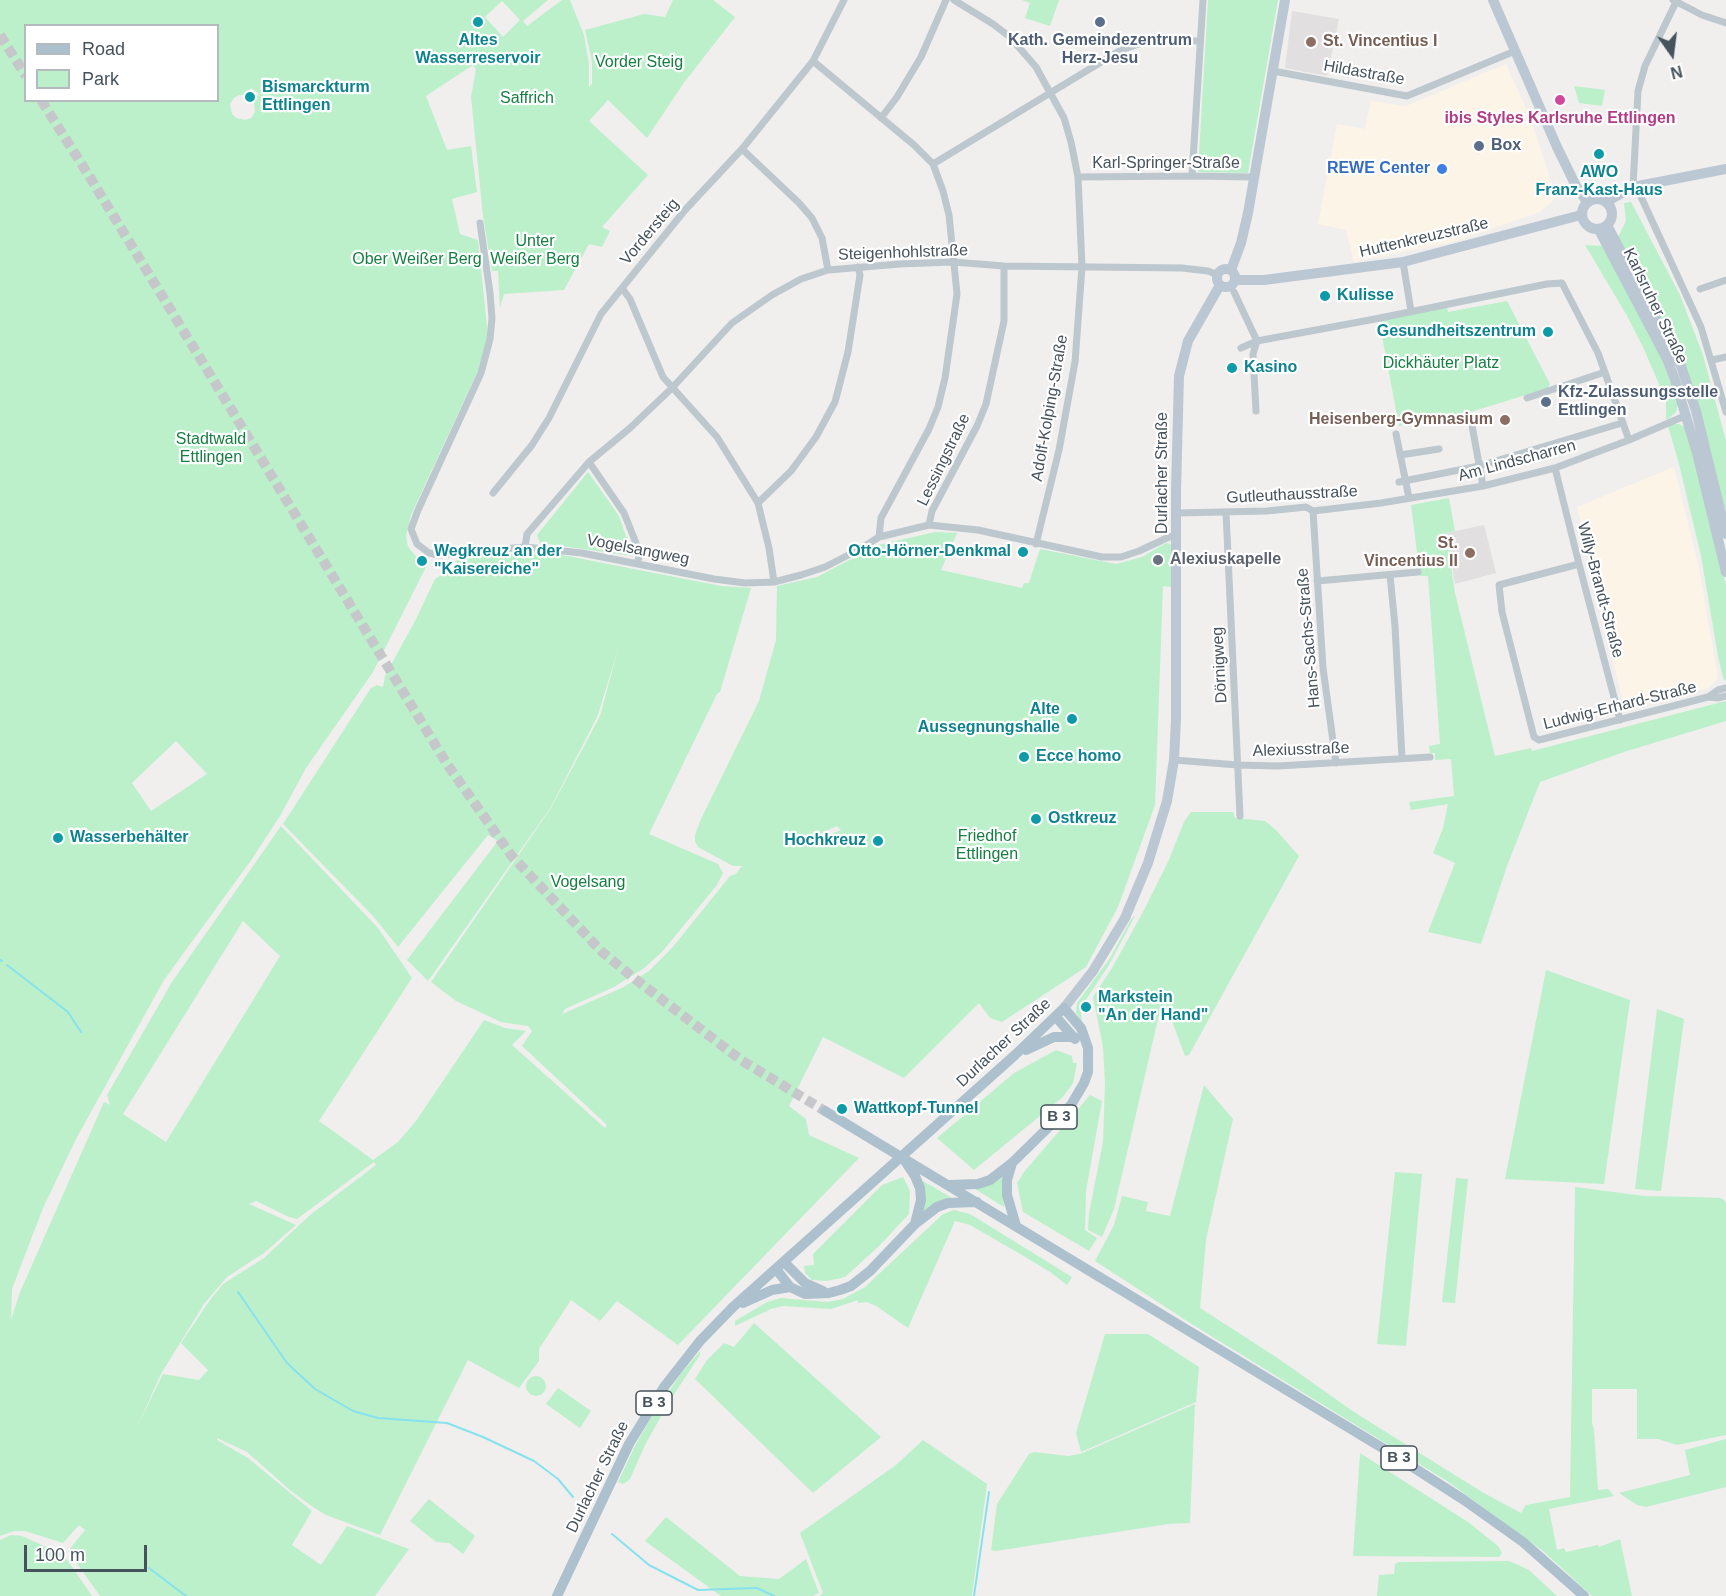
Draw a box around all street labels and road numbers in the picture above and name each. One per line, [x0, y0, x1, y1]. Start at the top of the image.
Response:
street label: Hildastraße [1322, 56, 1406, 90]
street label: Karl-Springer-Straße [1092, 154, 1240, 174]
street label: Vordersteig [617, 195, 683, 269]
street label: Huttenkreuzstraße [1358, 214, 1490, 262]
street label: Steigenhohlstraße [838, 241, 968, 265]
street label: Karlsruher Straße [1619, 245, 1691, 367]
street label: Adolf-Kolping-Straße [1028, 333, 1072, 483]
street label: Lessingstraße [913, 411, 975, 509]
street label: Durlacher Straße [1153, 412, 1173, 534]
street label: Am Lindscharren [1456, 436, 1578, 486]
street label: Gutleuthausstraße [1226, 482, 1358, 508]
street label: Willy-Brandt-Straße [1573, 520, 1627, 660]
street label: Vogelsangweg [585, 531, 691, 569]
street label: Hans-Sachs-Straße [1293, 567, 1325, 709]
street label: Dörnigweg [1208, 626, 1232, 704]
street label: Ludwig-Erhard-Straße [1541, 678, 1699, 734]
street label: Alexiusstraße [1252, 739, 1350, 761]
street label: Durlacher Straße [953, 994, 1055, 1092]
road number: B 3 [1041, 1105, 1077, 1129]
road number: B 3 [636, 1391, 672, 1415]
street label: Durlacher Straße [563, 1418, 633, 1536]
road number: B 3 [1381, 1446, 1417, 1470]

